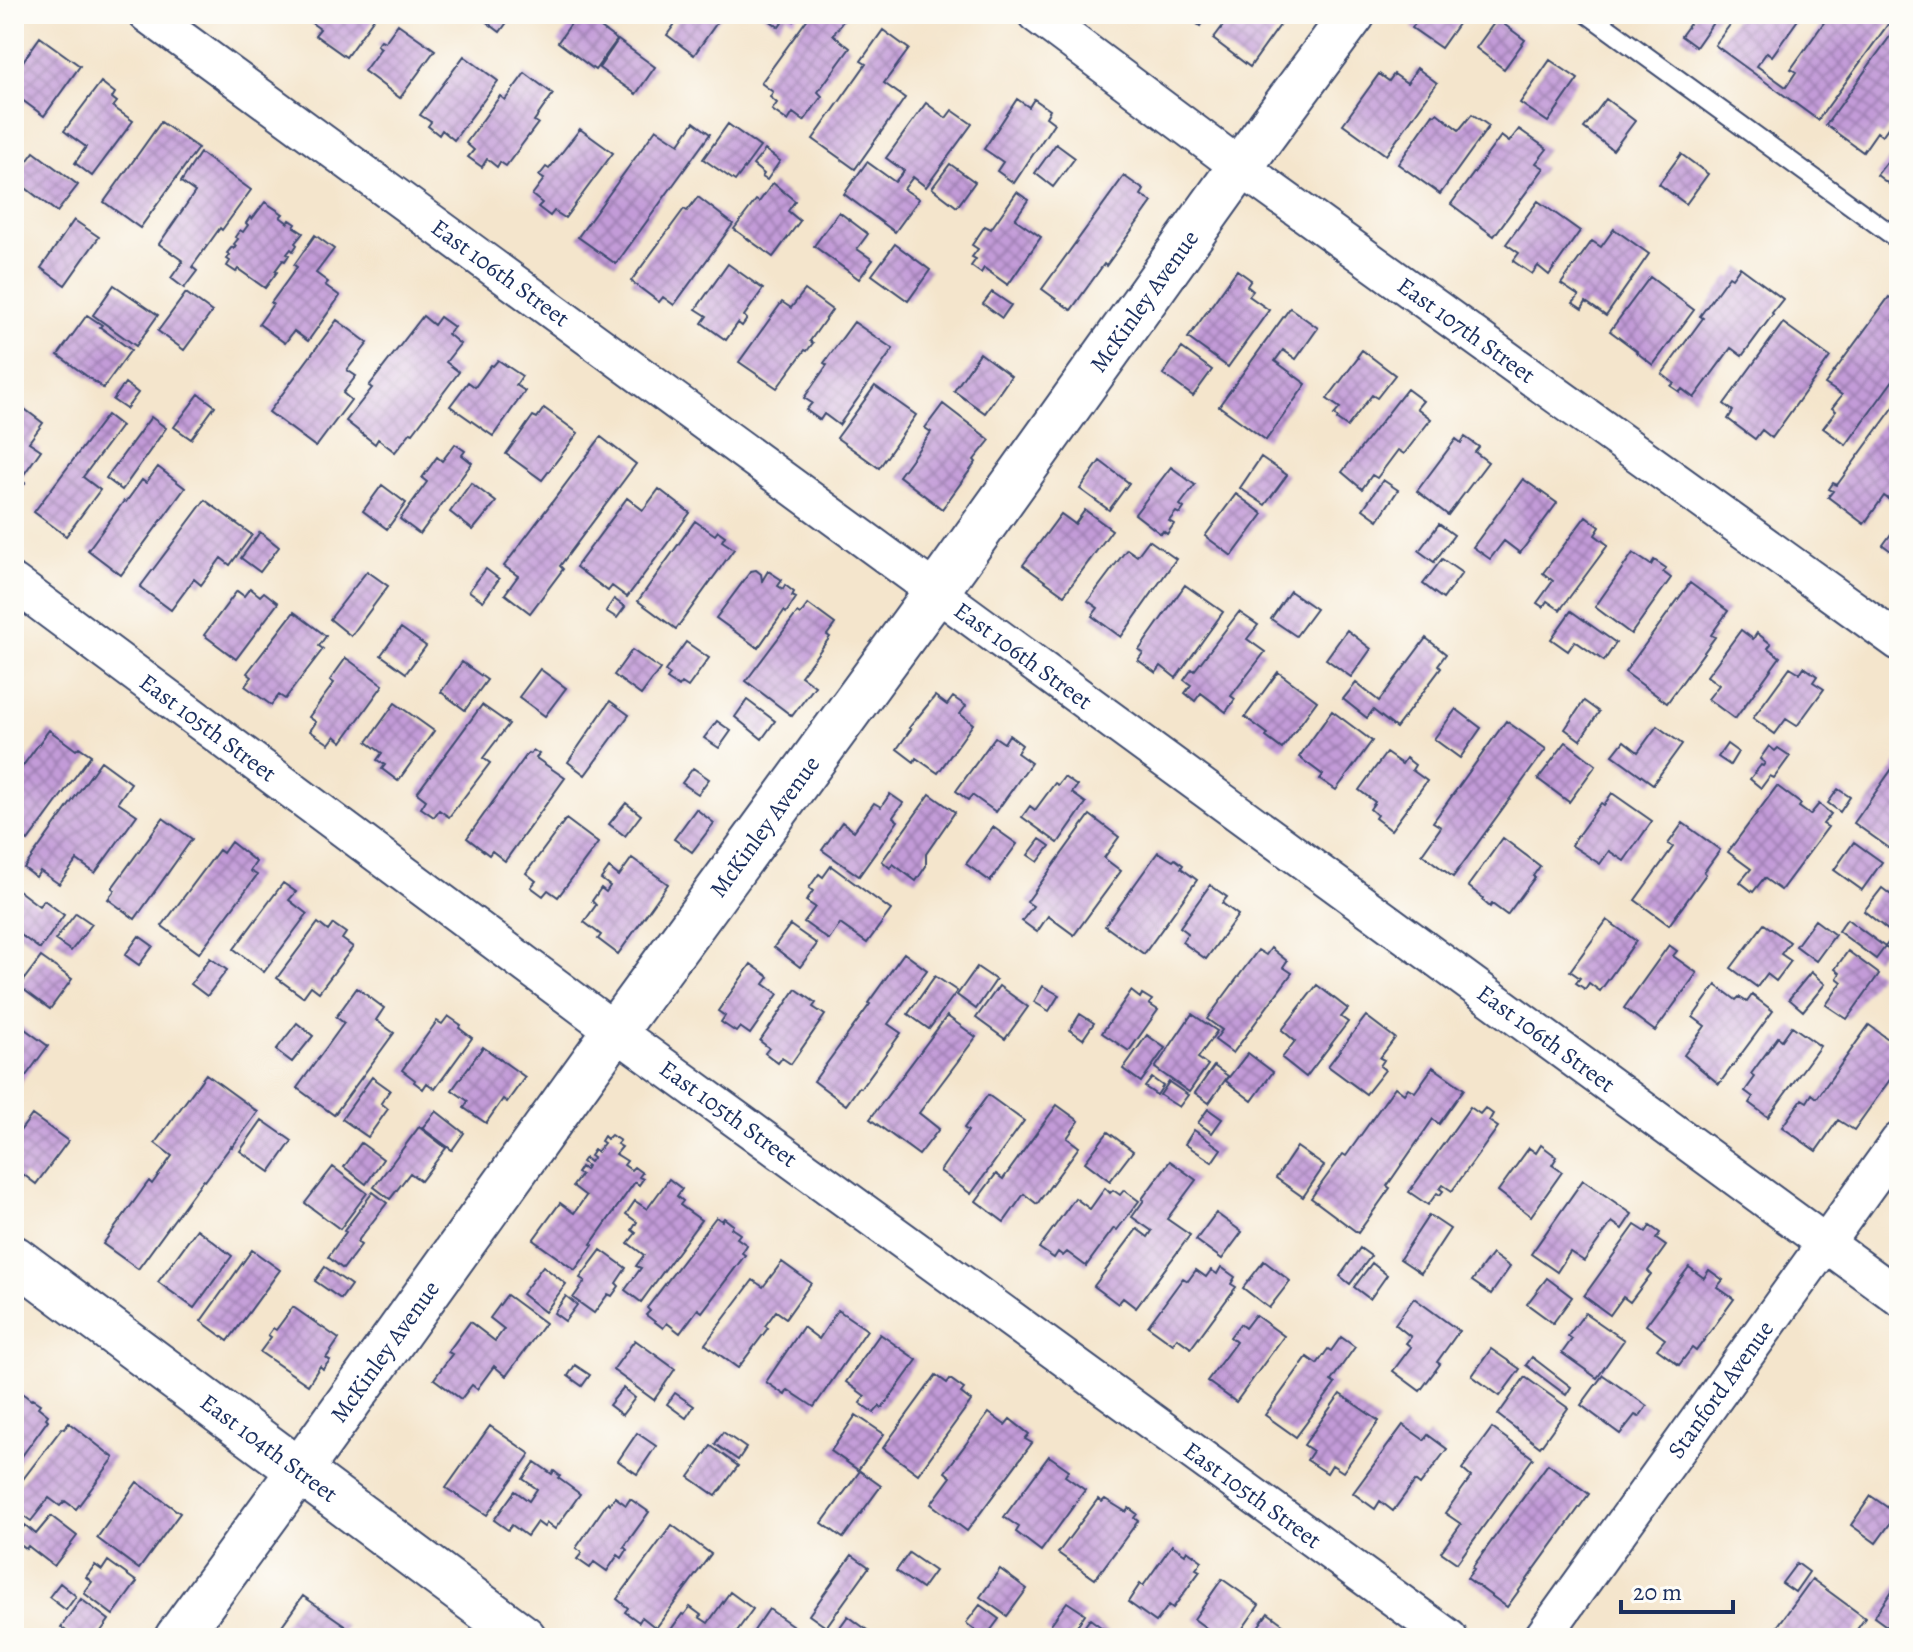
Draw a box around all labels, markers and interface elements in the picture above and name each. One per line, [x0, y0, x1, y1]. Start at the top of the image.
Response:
street label: East 106th Street [425, 211, 576, 334]
street label: McKinley Avenue [1082, 224, 1206, 379]
street label: East 107th Street [1391, 270, 1542, 391]
street label: East 106th Street [948, 594, 1099, 717]
street label: East 105th Street [133, 666, 283, 789]
street label: McKinley Avenue [702, 749, 827, 904]
street label: East 106th Street [1470, 977, 1622, 1100]
street label: East 105th Street [653, 1053, 804, 1175]
street label: McKinley Avenue [323, 1274, 447, 1429]
street label: Stanford Avenue [1660, 1314, 1781, 1465]
street label: East 104th Street [194, 1386, 344, 1510]
street label: East 105th Street [1177, 1434, 1328, 1556]
scale bar [1621, 1564, 1733, 1614]
text: 20 m [1633, 1576, 1682, 1608]

